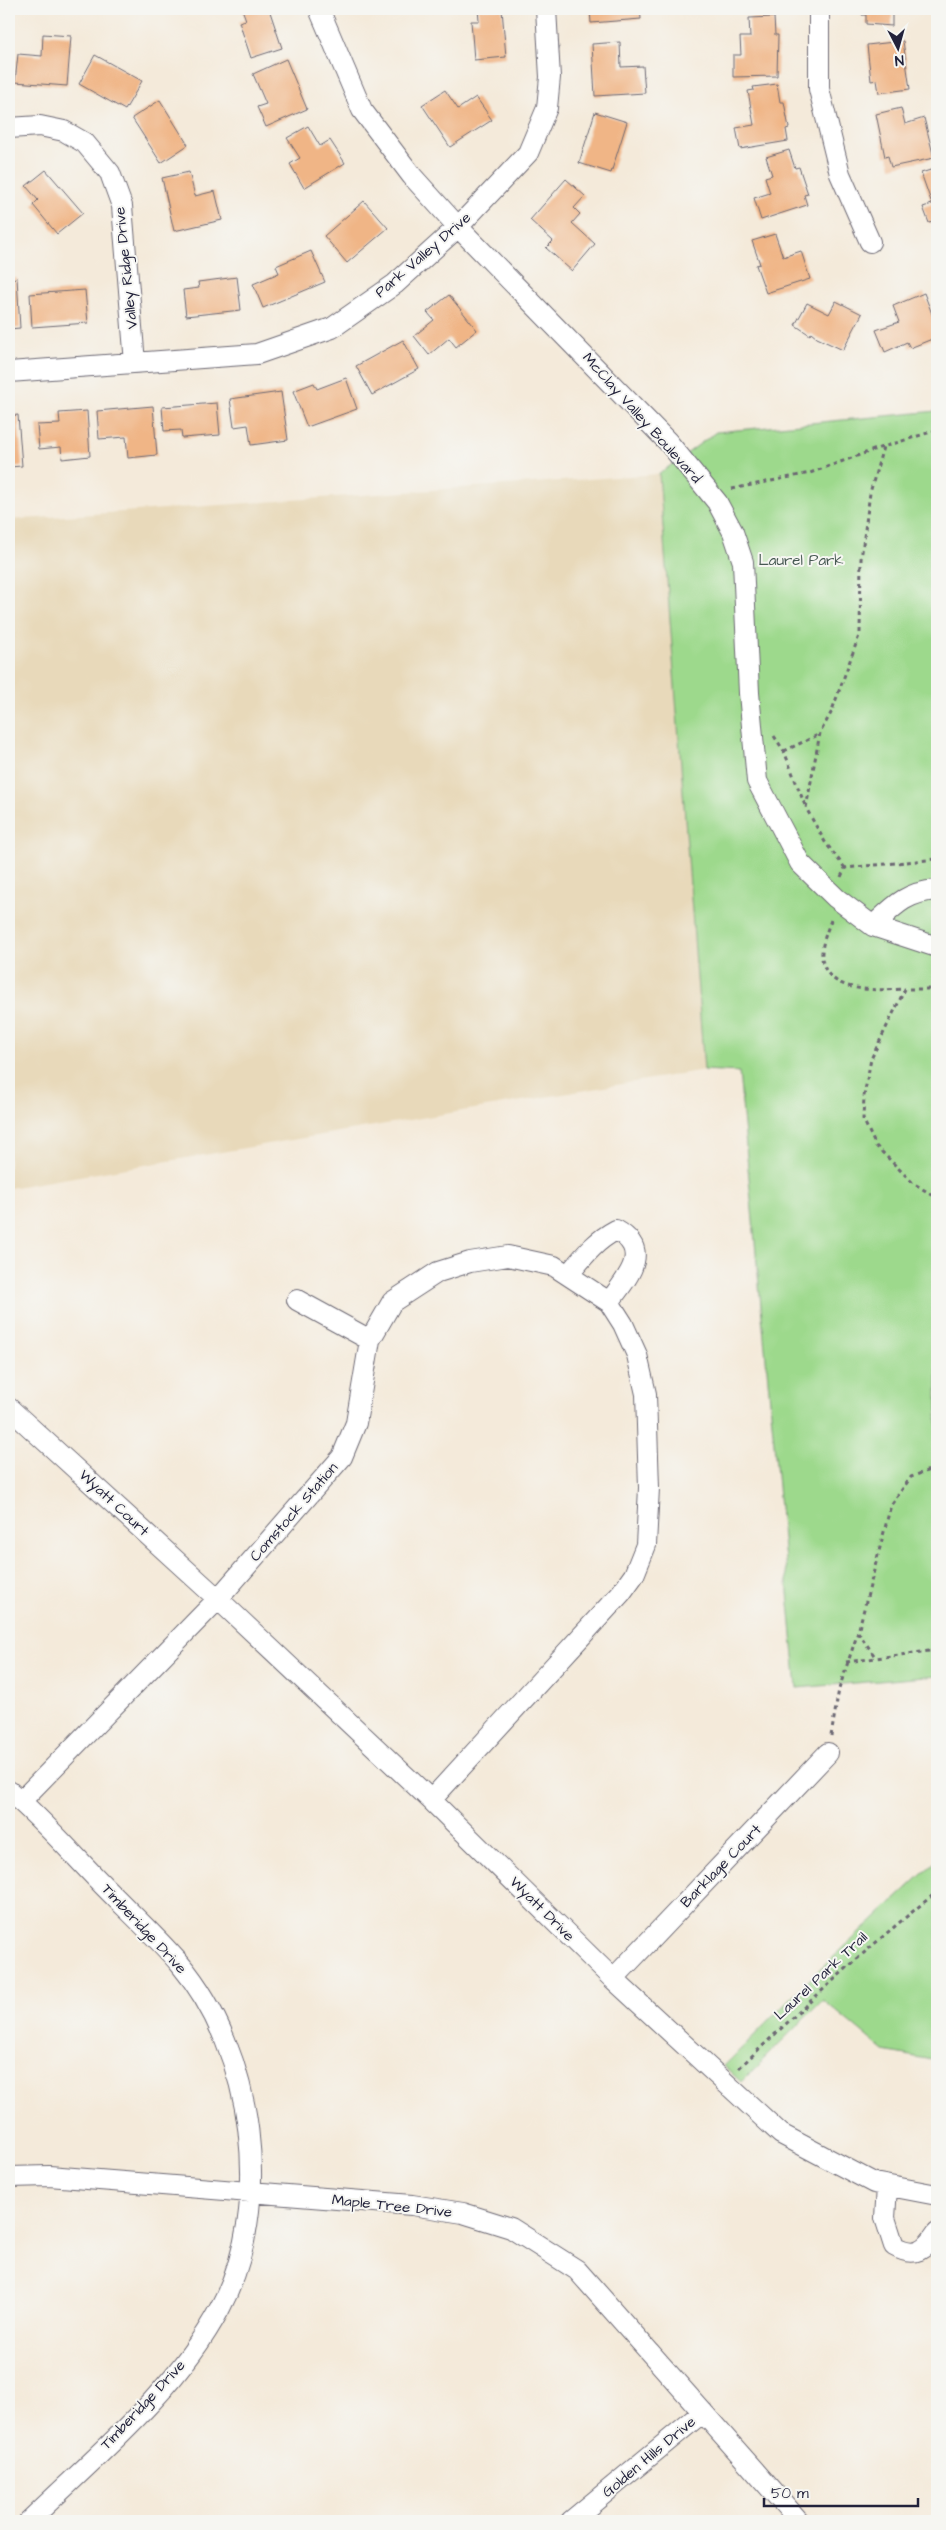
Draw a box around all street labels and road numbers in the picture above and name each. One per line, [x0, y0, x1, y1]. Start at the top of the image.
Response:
street label: Valley Ridge Drive [109, 206, 144, 330]
street label: Park Valley Drive [370, 207, 476, 303]
street label: McClay Valley Boulevard [577, 348, 707, 489]
street label: Comstock Station [245, 1458, 343, 1566]
street label: Wyatt Court [74, 1465, 154, 1542]
street label: Barklage Court [676, 1820, 767, 1913]
street label: Wyatt Drive [504, 1872, 579, 1947]
street label: Timberidge Drive [96, 1879, 191, 1979]
street label: Laurel Park Trail [770, 1927, 872, 2025]
street label: Maple Tree Drive [331, 2189, 453, 2223]
street label: Timberidge Drive [96, 2355, 191, 2455]
street label: Golden Hills Drive [598, 2412, 700, 2502]

